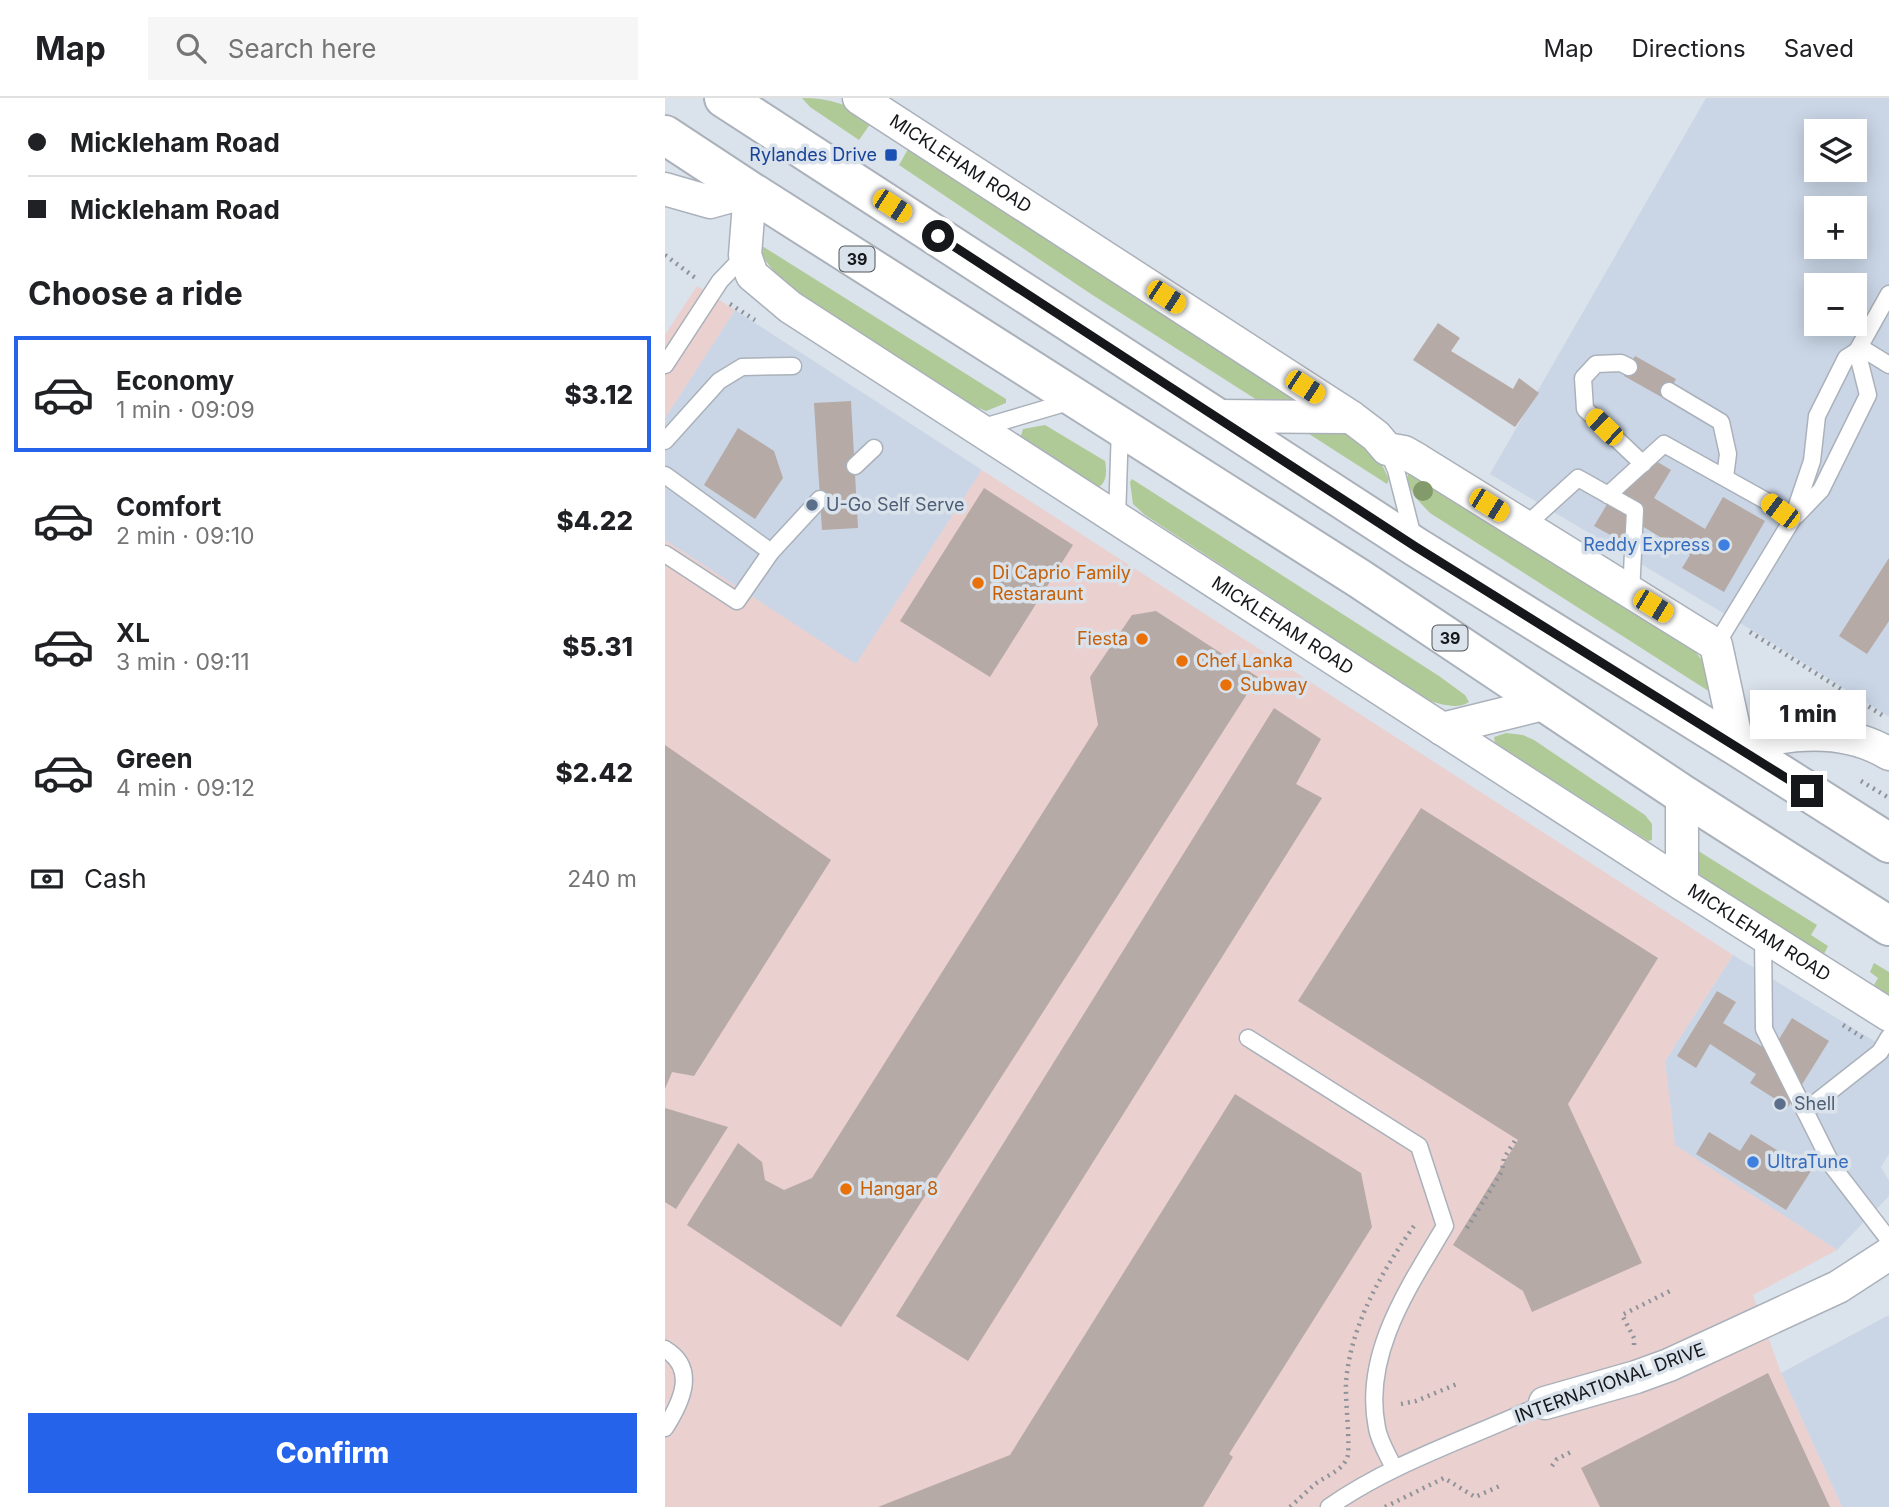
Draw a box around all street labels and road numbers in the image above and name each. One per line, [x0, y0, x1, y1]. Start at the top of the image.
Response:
street label: MICKLEHAM ROAD [886, 110, 1036, 217]
road number: 39 [839, 246, 875, 272]
street label: MICKLEHAM ROAD [1208, 572, 1358, 679]
road number: 39 [1433, 625, 1467, 650]
street label: MICKLEHAM ROAD [1684, 879, 1835, 985]
street label: INTERNATIONAL DRIVE [1512, 1338, 1708, 1427]

